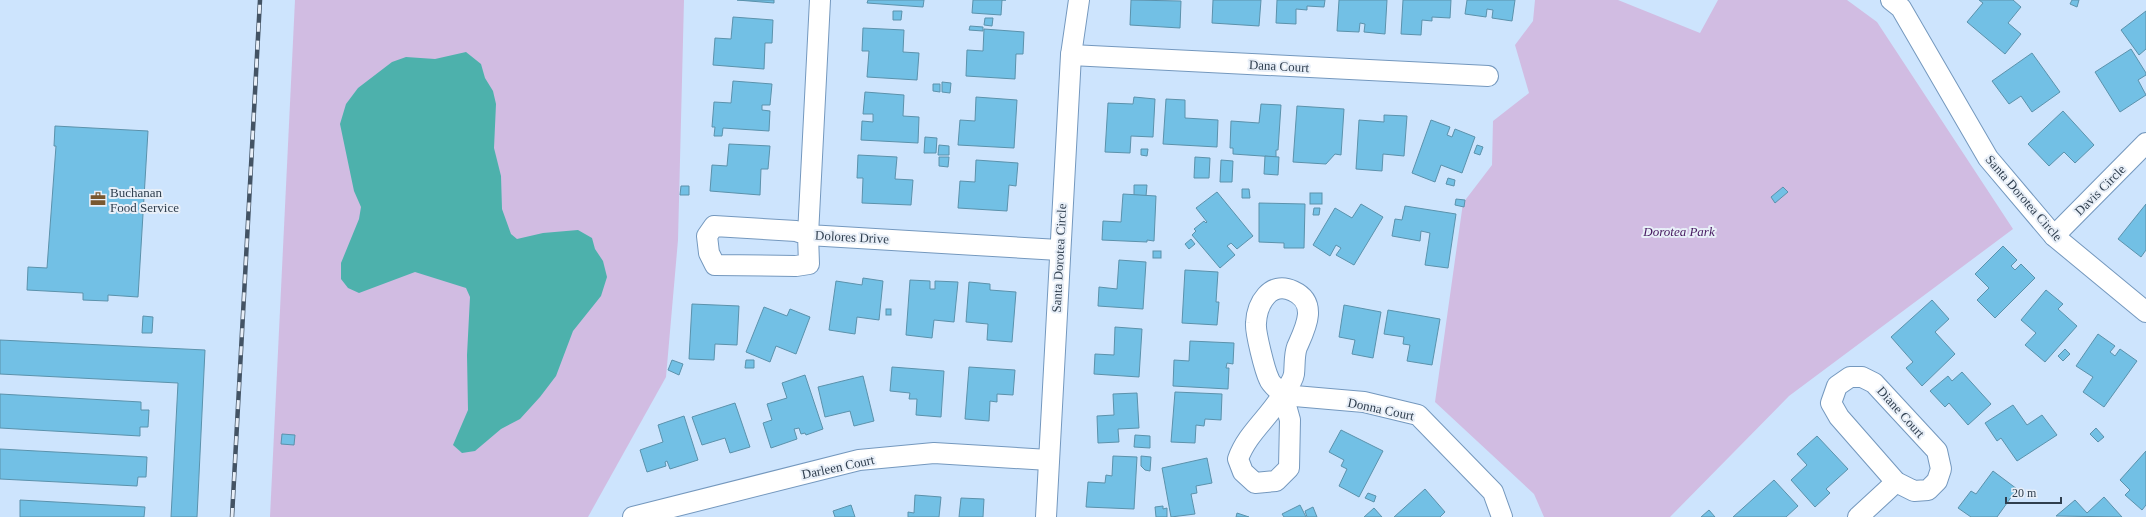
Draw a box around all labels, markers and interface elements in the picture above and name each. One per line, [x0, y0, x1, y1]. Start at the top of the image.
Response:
street label: Dana Court [1249, 57, 1310, 75]
street label: Santa Dorotea Circle [1983, 152, 2066, 244]
street label: Davis Circle [2072, 161, 2129, 218]
place label: Buchanan Food Service [110, 185, 179, 215]
office icon: Buchanan Food Service [89, 190, 107, 208]
street label: Santa Dorotea Circle [1049, 203, 1069, 313]
park label: Dorotea Park [1642, 224, 1715, 239]
street label: Dolores Drive [815, 228, 890, 246]
street label: Diane Court [1874, 383, 1928, 441]
street label: Donna Court [1346, 395, 1416, 423]
street label: Darleen Court [800, 452, 876, 482]
scale bar [2006, 479, 2061, 505]
text: 20 m [2012, 486, 2037, 500]

